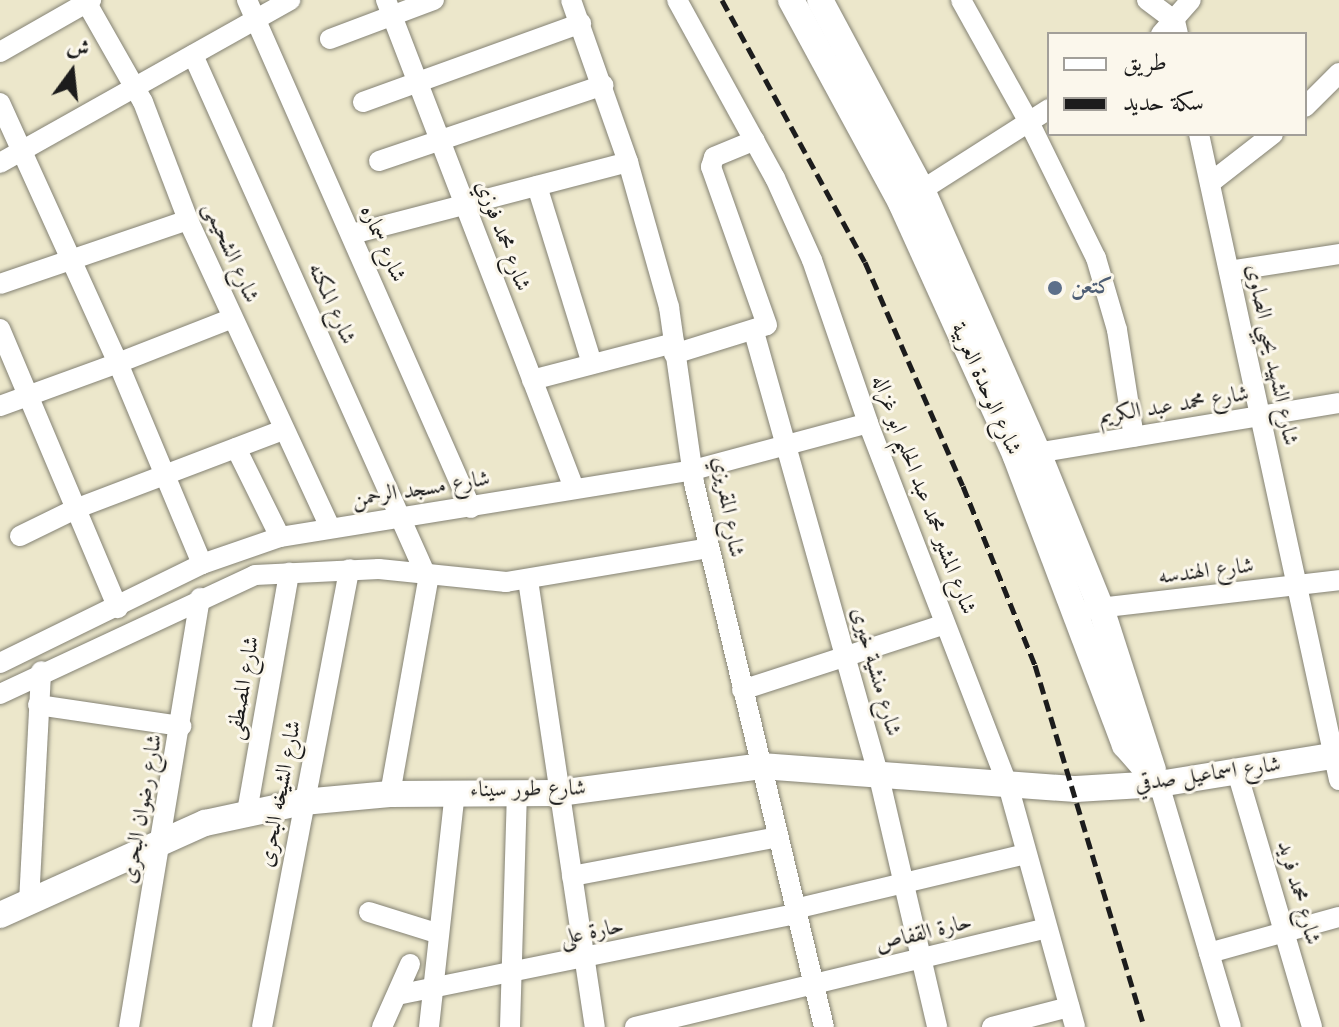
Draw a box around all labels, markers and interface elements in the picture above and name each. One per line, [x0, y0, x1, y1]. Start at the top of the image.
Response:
north arrow [32, 32, 112, 112]
legend [1047, 32, 1307, 136]
text: ش [65, 35, 92, 62]
text: طريق [1123, 52, 1167, 76]
text: سكة حديد [1123, 92, 1204, 116]
street label: شارع محمد فوزي [469, 177, 535, 295]
street label: شارع الشحيمى [196, 199, 264, 307]
street label: شارع سماره [353, 201, 411, 287]
street label: شارع المكنه [301, 259, 361, 349]
street label: شارع الشهيد يحيي الصاوى [1239, 262, 1303, 448]
place label: كتعن [1071, 275, 1112, 301]
marker: كتعن [1046, 279, 1064, 297]
street label: شارع الوحدة العربية [944, 319, 1026, 459]
street label: شارع المشير محمد عبد الحليم ابو غزاله [865, 371, 981, 619]
street label: شارع محمد عبد الكريم [1097, 381, 1251, 431]
street label: شارع المقريزي [705, 455, 749, 559]
street label: شارع مسجد الرحمن [350, 466, 492, 514]
street label: شارع الهندسه [1157, 553, 1255, 591]
street label: شارع منشية خيرى [844, 605, 906, 739]
street label: شارع المصطفى [222, 634, 266, 742]
street label: شارع الشيخه البحرى [254, 718, 308, 870]
street label: شارع رضوان البحرى [117, 732, 169, 886]
street label: شارع اسماعيل صدقي [1133, 752, 1283, 798]
street label: شارع طور سيناء [470, 776, 586, 804]
street label: شارع محمد فريد [1271, 838, 1325, 948]
street label: حارة القفاص [873, 909, 975, 959]
street label: حارة على [558, 913, 626, 953]

